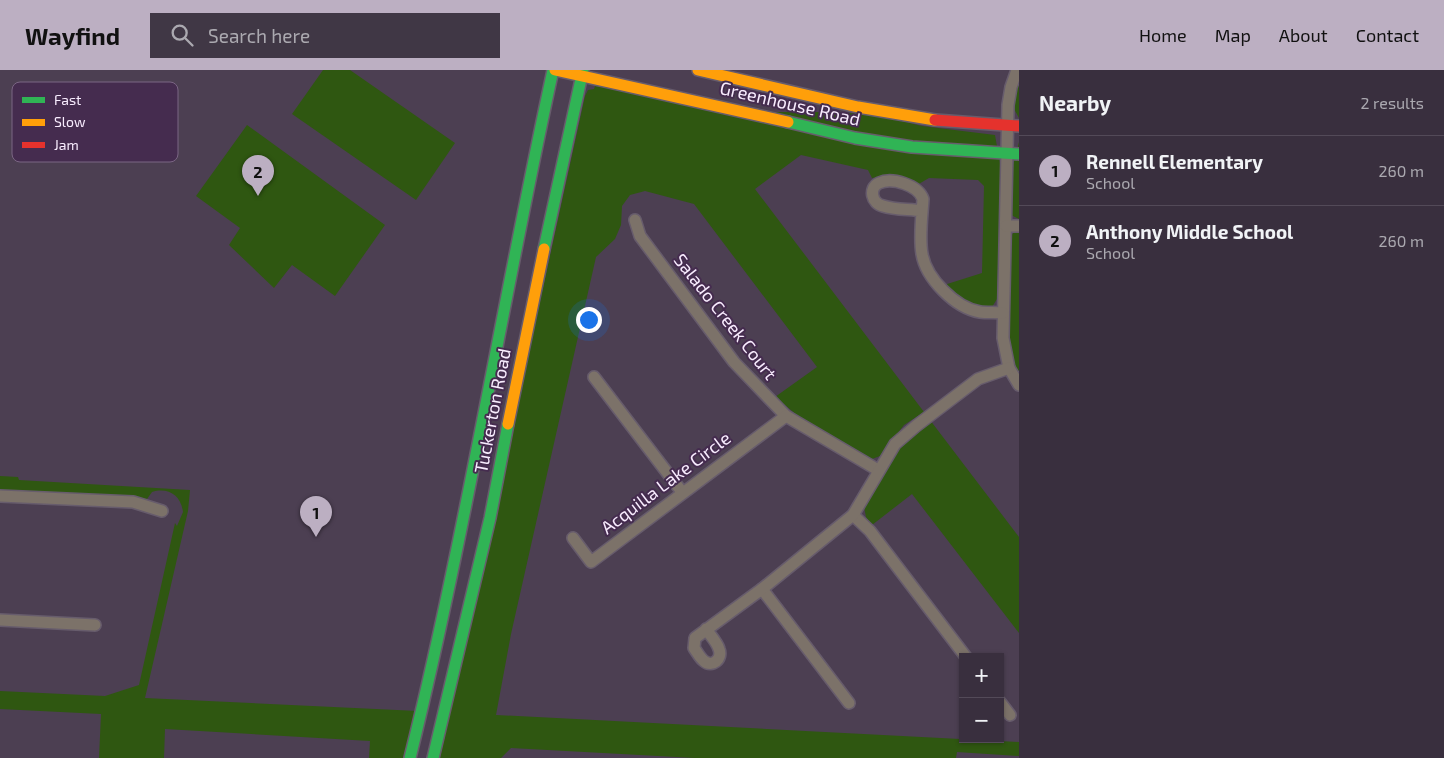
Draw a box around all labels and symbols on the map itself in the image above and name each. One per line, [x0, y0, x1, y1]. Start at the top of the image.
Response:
street label: Greenhouse Road [718, 76, 863, 130]
legend [12, 82, 178, 162]
text: Fast [54, 91, 81, 108]
text: Slow [54, 113, 86, 130]
text: Jam [54, 136, 79, 153]
pin: 2 [242, 155, 274, 196]
street label: Salado Creek Court [670, 249, 782, 384]
your location [576, 307, 602, 333]
street label: Tuckerton Road [469, 347, 515, 475]
street label: Acquilla Lake Circle [596, 426, 735, 538]
pin: 1 [300, 496, 332, 537]

